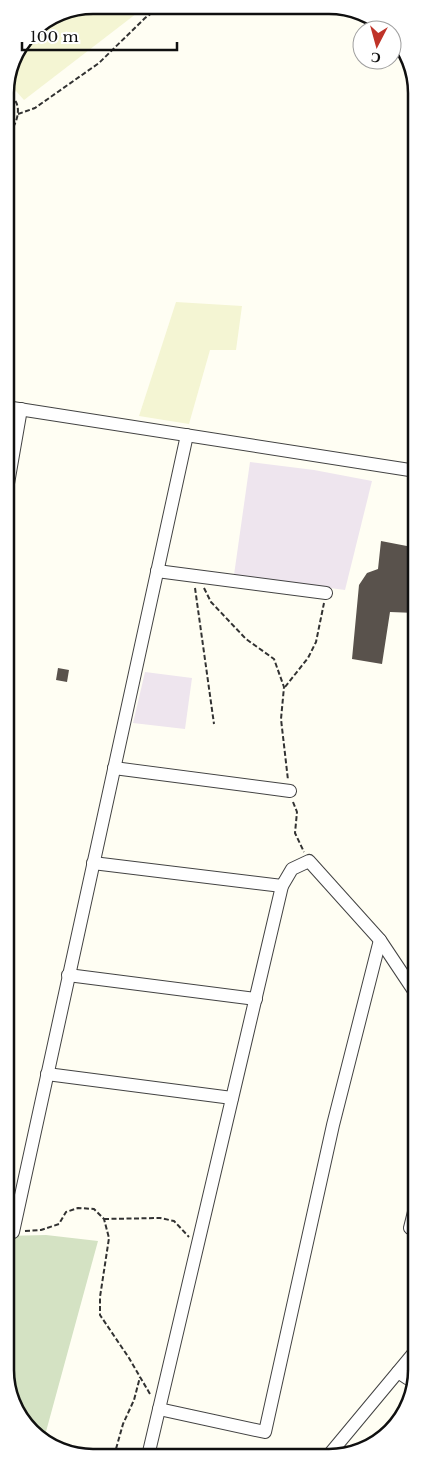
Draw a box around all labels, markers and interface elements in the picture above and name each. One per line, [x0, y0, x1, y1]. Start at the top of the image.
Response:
scale bar [22, 20, 178, 52]
north arrow [352, 20, 402, 70]
text: 100 m [30, 27, 79, 46]
text: С [370, 48, 382, 67]

